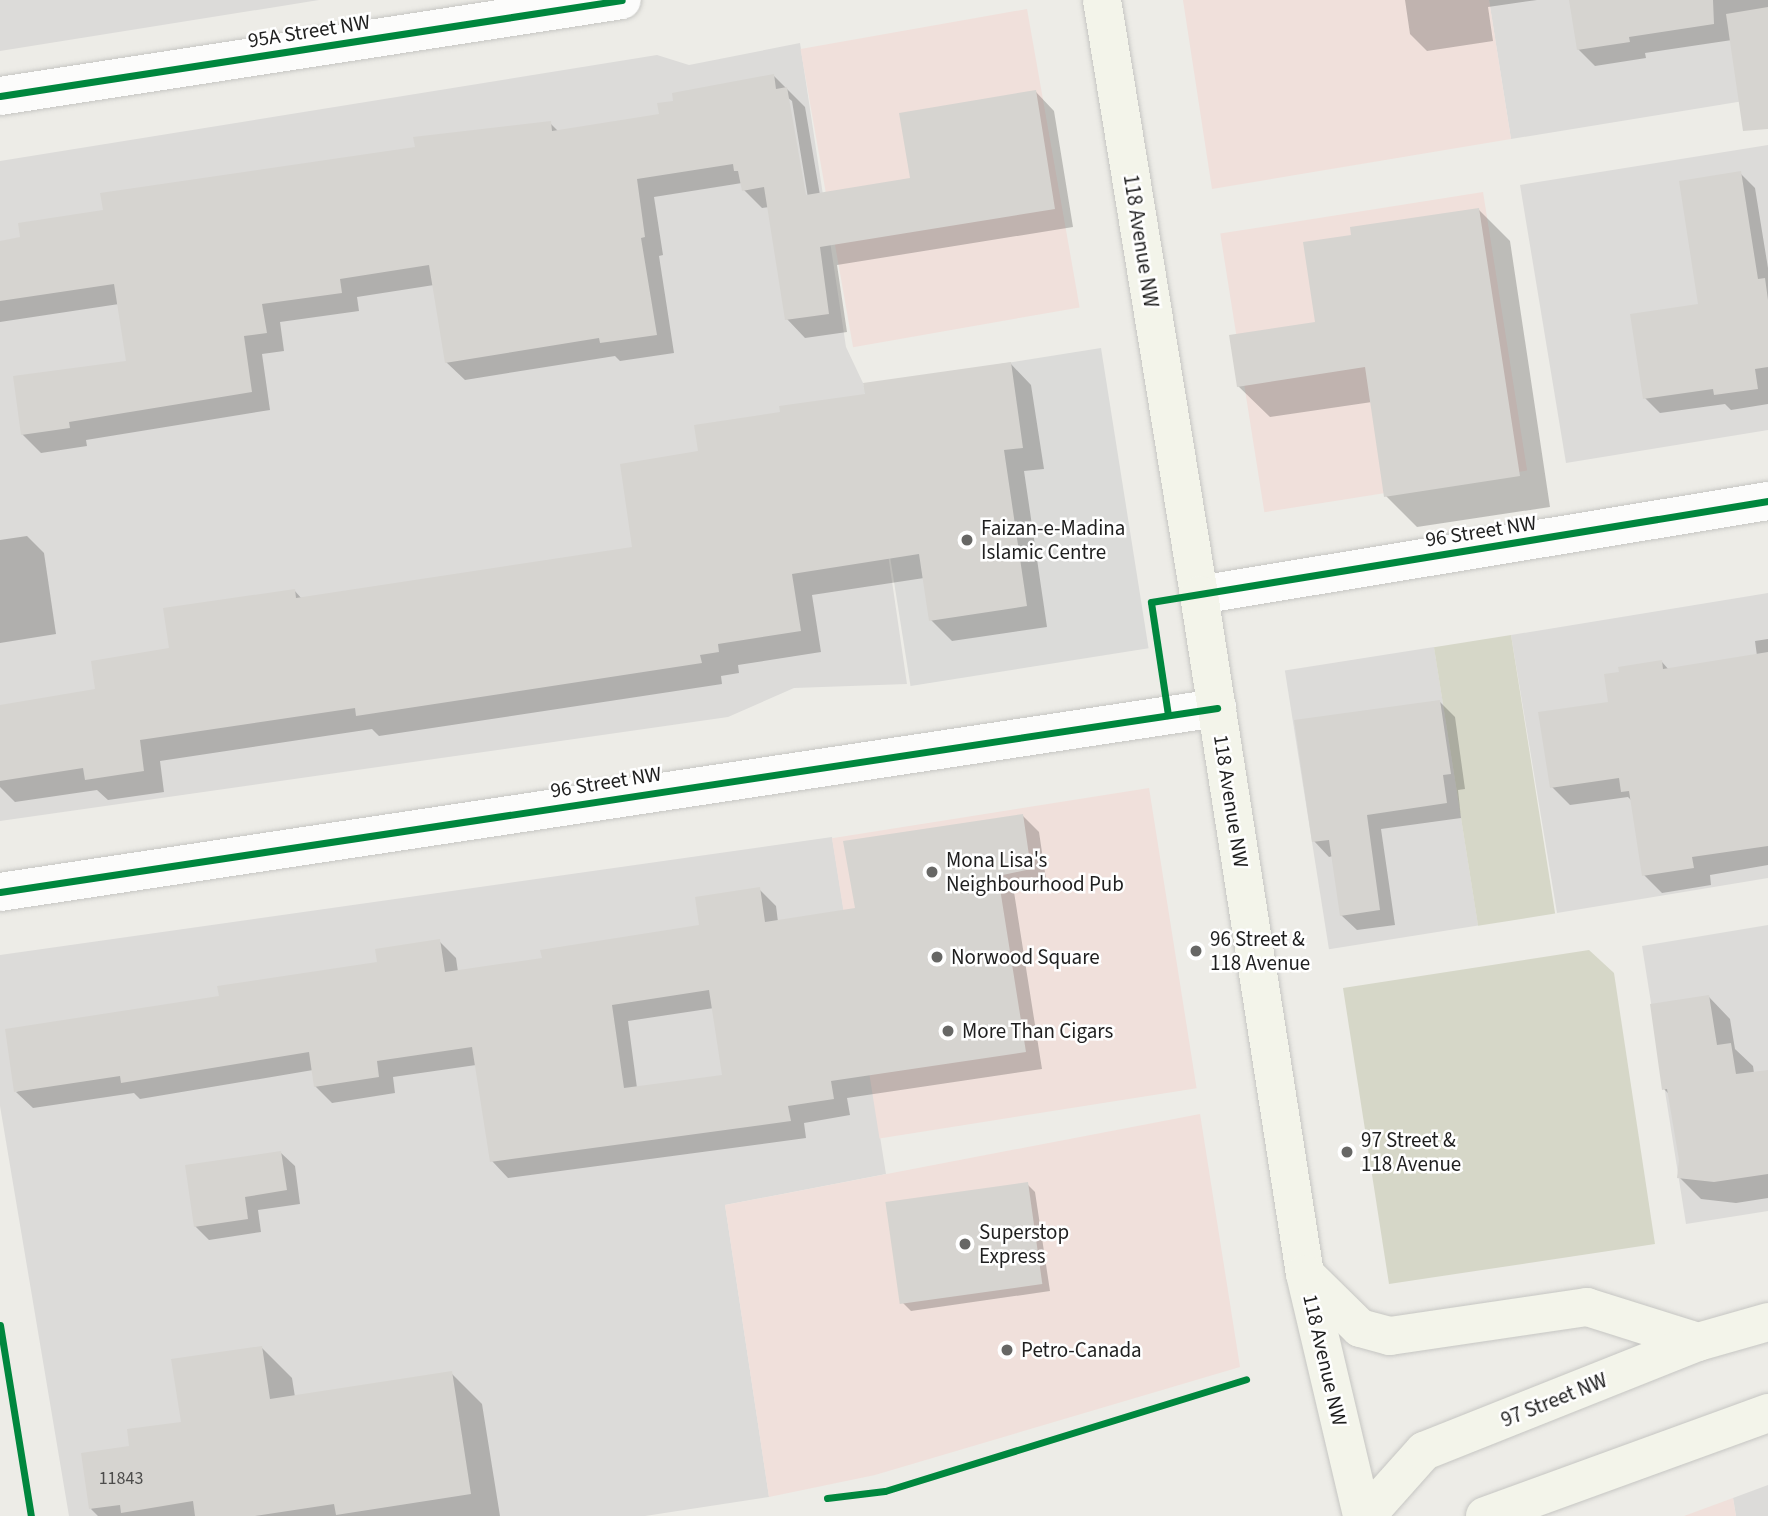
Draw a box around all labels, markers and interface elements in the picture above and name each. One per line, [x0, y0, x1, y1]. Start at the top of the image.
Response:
street label: 95A Street NW [246, 9, 372, 53]
street label: 118 Avenue NW [1118, 173, 1164, 309]
street label: 96 Street NW [1424, 510, 1538, 552]
place label: Faizan-e-Madina Islamic Centre [981, 515, 1125, 565]
marker: Faizan-e-Madina Islamic Centre [959, 532, 975, 548]
street label: 118 Avenue NW [1208, 733, 1254, 869]
street label: 96 Street NW [549, 761, 663, 803]
place label: Mona Lisa's Neighbourhood Pub [946, 847, 1124, 897]
marker: Mona Lisa's Neighbourhood Pub [924, 864, 940, 880]
place label: 96 Street & 118 Avenue [1210, 926, 1310, 976]
marker: 96 Street & 118 Avenue [1188, 943, 1204, 959]
place label: Norwood Square [951, 944, 1100, 970]
marker: Norwood Square [929, 949, 945, 965]
place label: More Than Cigars [962, 1018, 1113, 1044]
marker: More Than Cigars [940, 1023, 956, 1039]
place label: 97 Street & 118 Avenue [1361, 1127, 1461, 1177]
marker: 97 Street & 118 Avenue [1339, 1144, 1355, 1160]
place label: Superstop Express [979, 1219, 1069, 1269]
marker: Superstop Express [957, 1236, 973, 1252]
street label: 118 Avenue NW [1298, 1292, 1352, 1428]
place label: Petro-Canada [1021, 1337, 1142, 1363]
marker: Petro-Canada [999, 1342, 1015, 1358]
street label: 97 Street NW [1497, 1367, 1611, 1433]
house number: 11843 [99, 1468, 143, 1490]

